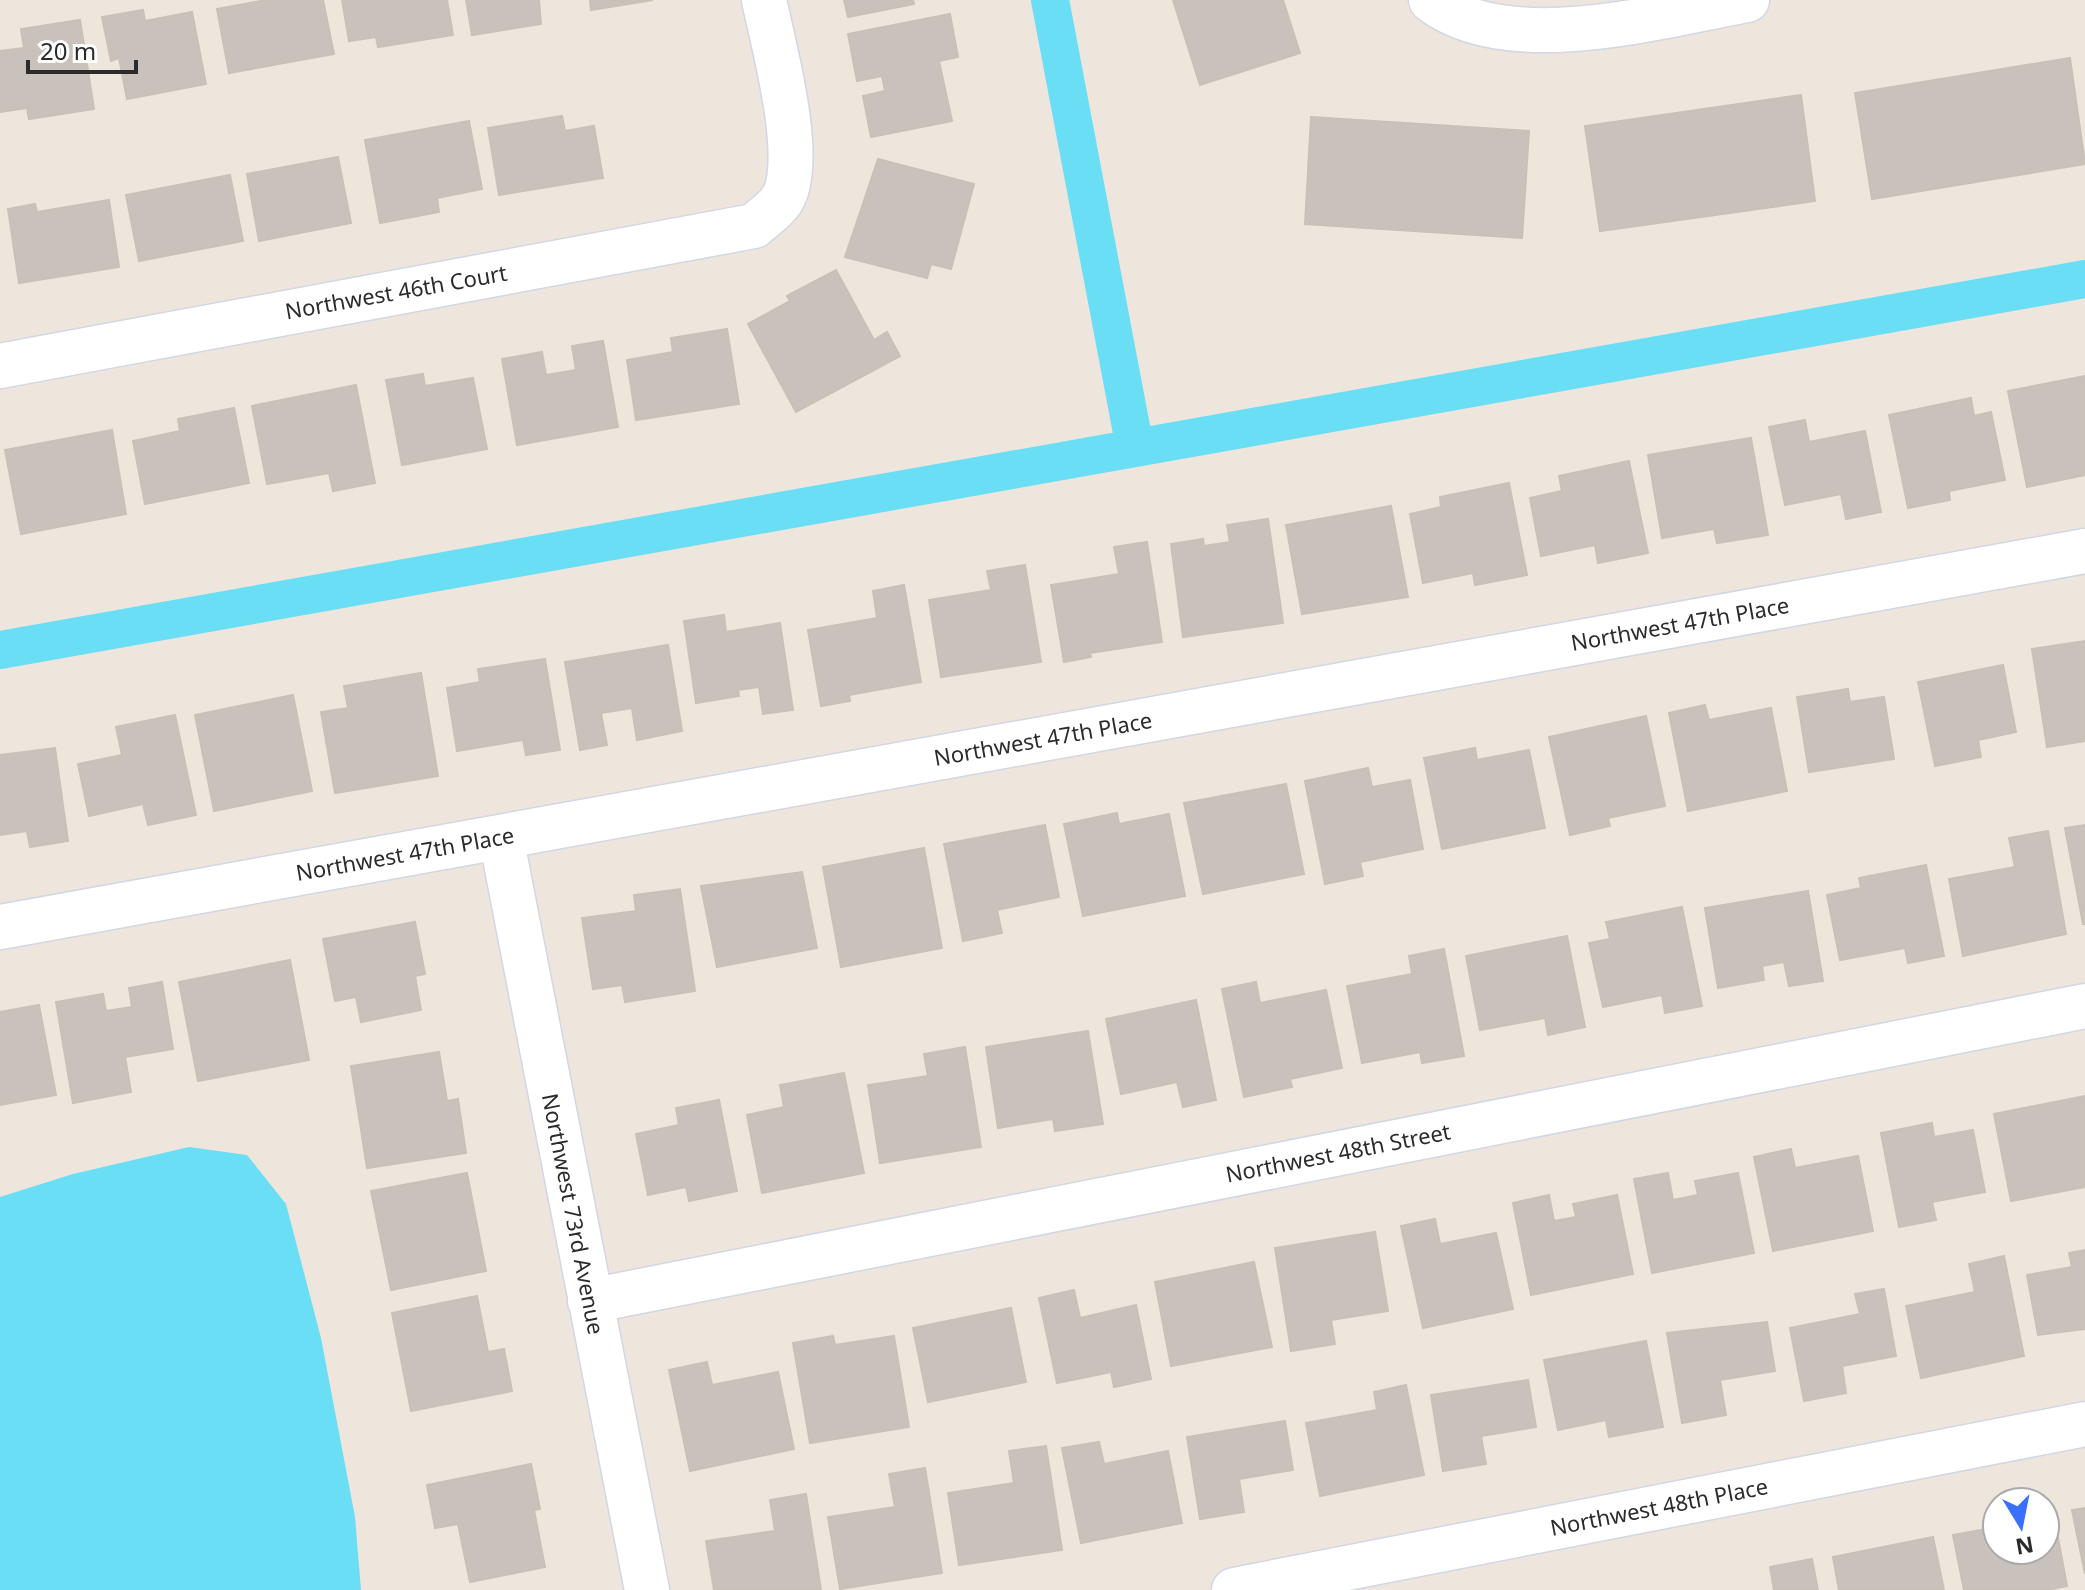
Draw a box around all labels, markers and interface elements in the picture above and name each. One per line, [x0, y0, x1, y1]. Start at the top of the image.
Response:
scale bar [28, 24, 136, 74]
text: 20 m [40, 34, 96, 67]
street label: Northwest 46th Court [283, 257, 509, 325]
street label: Northwest 47th Place [1568, 589, 1791, 657]
street label: Northwest 47th Place [931, 704, 1154, 772]
street label: Northwest 47th Place [293, 819, 516, 887]
street label: Northwest 73rd Avenue [536, 1091, 612, 1337]
street label: Northwest 48th Street [1223, 1115, 1453, 1189]
street label: Northwest 48th Place [1547, 1470, 1770, 1542]
north arrow [1981, 1486, 2061, 1566]
text: N [2013, 1530, 2036, 1563]

